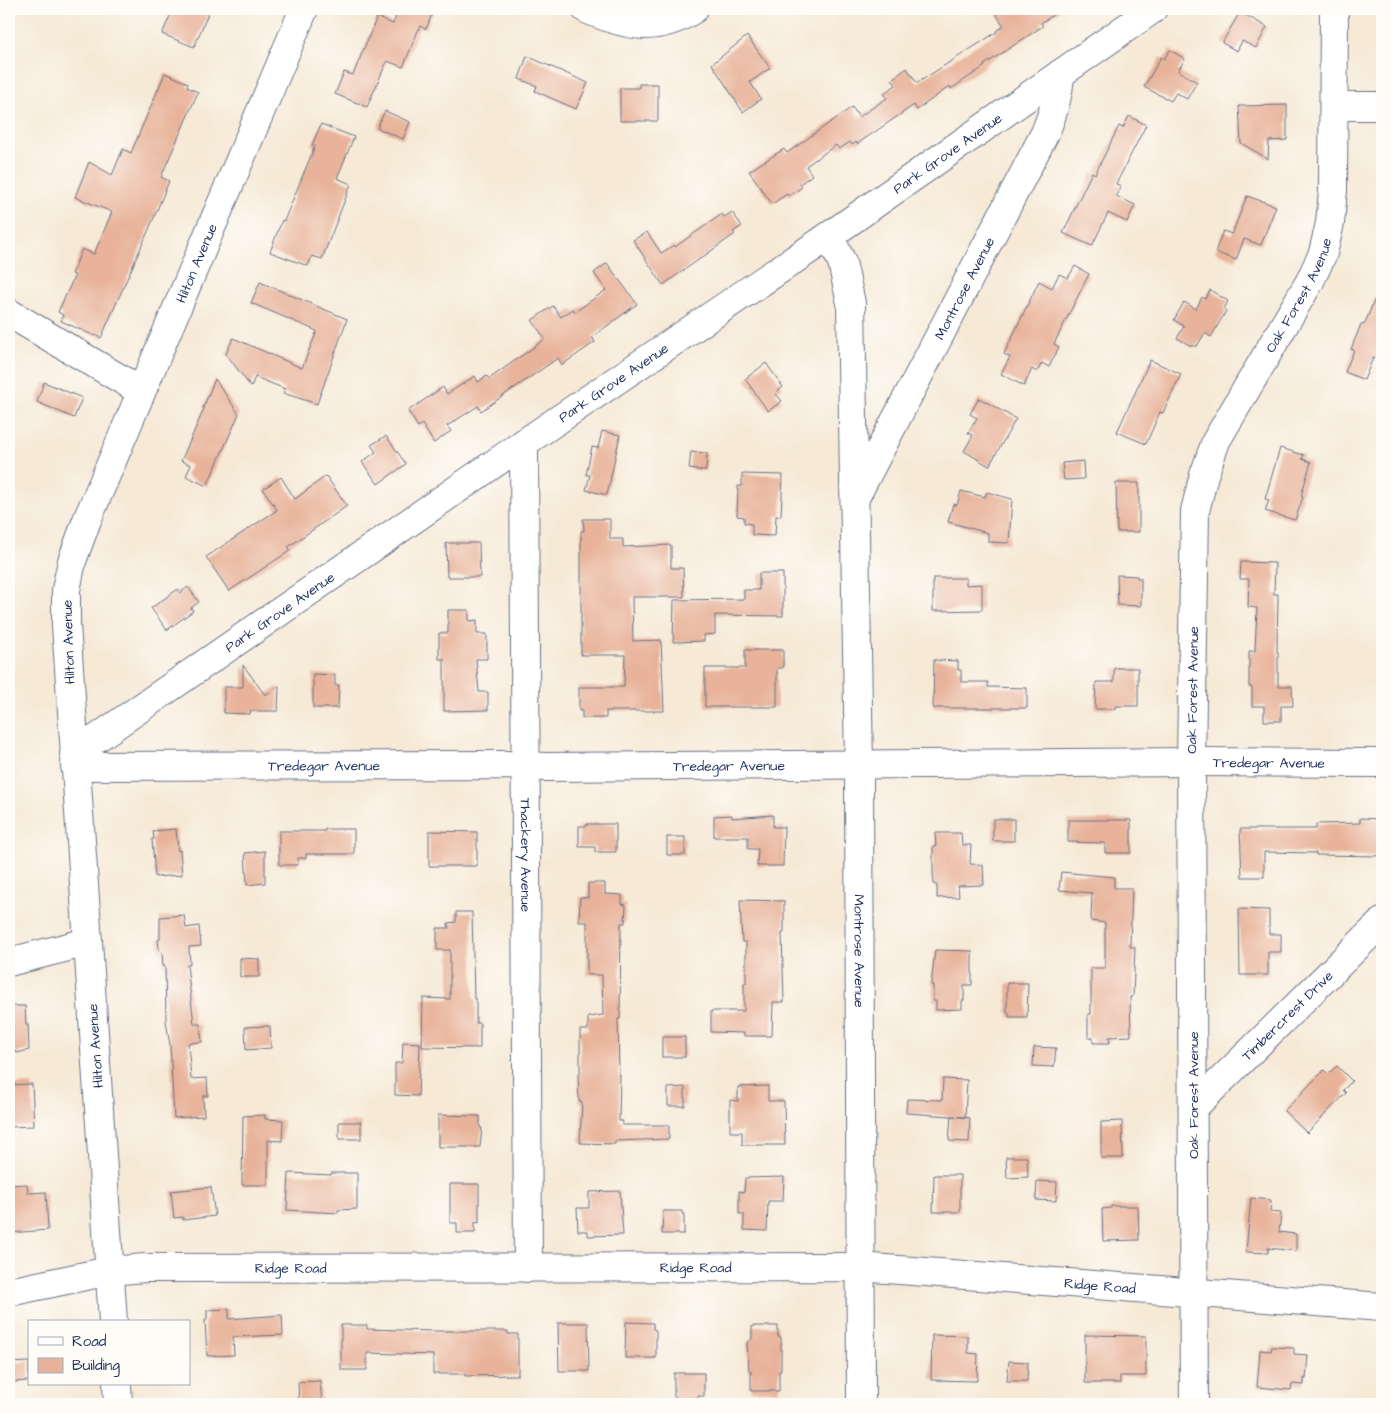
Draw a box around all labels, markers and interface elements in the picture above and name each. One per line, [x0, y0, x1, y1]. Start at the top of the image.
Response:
street label: Park Grove Avenue [889, 108, 1007, 199]
street label: Hilton Avenue [171, 220, 223, 306]
street label: Montrose Avenue [930, 233, 1000, 344]
street label: Oak Forest Avenue [1261, 236, 1337, 357]
street label: Park Grove Avenue [555, 338, 673, 428]
street label: Park Grove Avenue [221, 567, 339, 658]
street label: Hilton Avenue [58, 599, 80, 685]
street label: Oak Forest Avenue [1182, 626, 1204, 754]
street label: Tredegar Avenue [1213, 753, 1325, 774]
street label: Tredegar Avenue [268, 756, 380, 777]
street label: Tredegar Avenue [673, 756, 785, 777]
street label: Thackery Avenue [515, 798, 535, 913]
street label: Montrose Avenue [848, 894, 869, 1008]
street label: Timbercrest Drive [1238, 966, 1338, 1066]
street label: Hilton Avenue [83, 1003, 109, 1089]
street label: Oak Forest Avenue [1184, 1031, 1204, 1159]
street label: Ridge Road [660, 1258, 732, 1278]
street label: Ridge Road [255, 1259, 327, 1279]
street label: Ridge Road [1063, 1274, 1137, 1299]
legend [28, 1320, 190, 1386]
text: Road [72, 1331, 107, 1352]
text: Building [72, 1355, 120, 1377]

